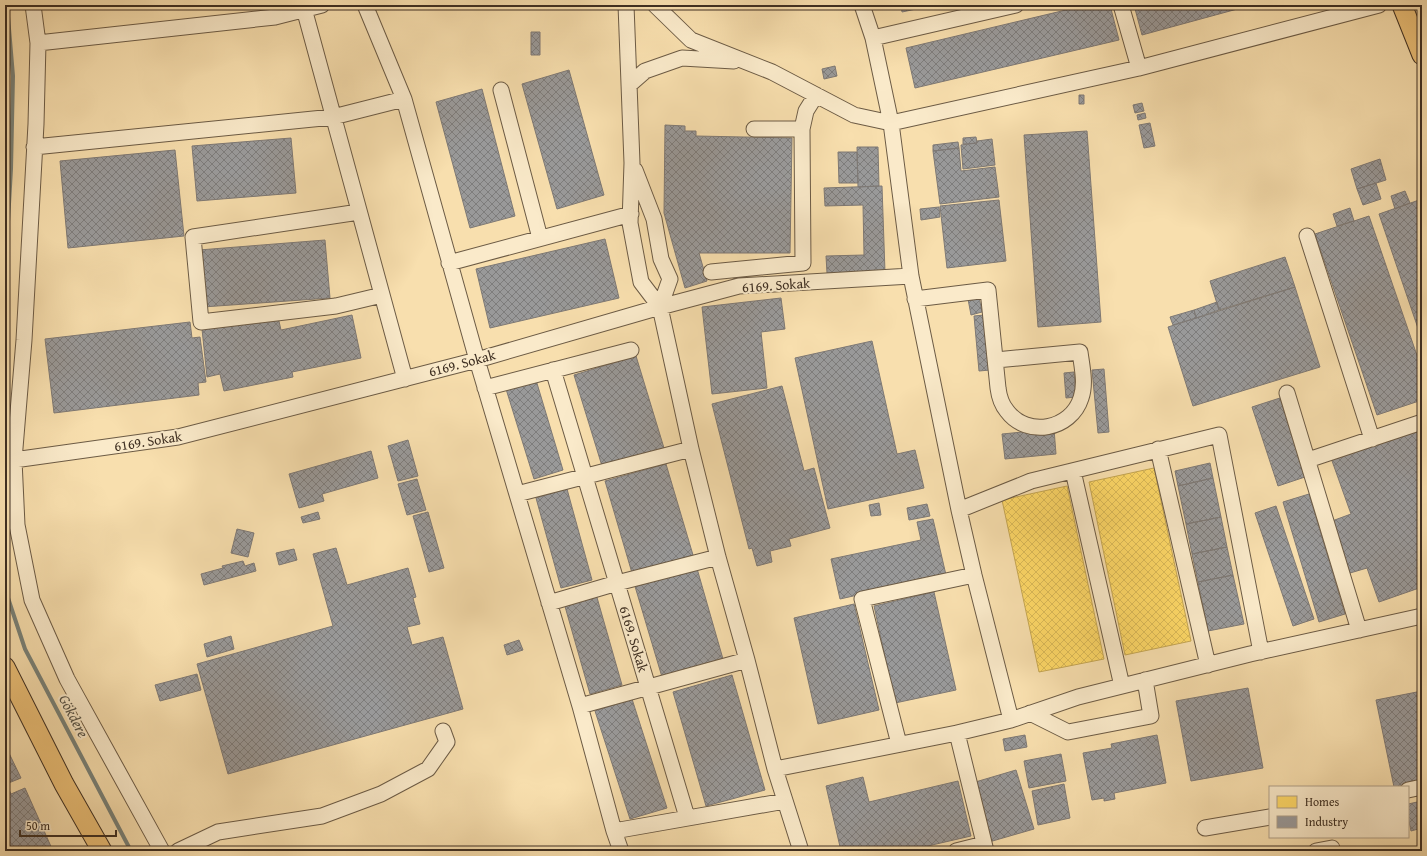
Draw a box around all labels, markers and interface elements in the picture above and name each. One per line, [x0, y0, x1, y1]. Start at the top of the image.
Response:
street label: 6169. Sokak [741, 273, 812, 297]
street label: 6169. Sokak [426, 344, 498, 381]
street label: 6169. Sokak [113, 426, 184, 456]
street label: 6169. Sokak [614, 603, 654, 675]
water label: Gökdere [54, 691, 94, 741]
legend [1269, 786, 1409, 838]
text: Homes [1305, 793, 1340, 810]
scale bar [20, 812, 116, 838]
text: Industry [1305, 813, 1348, 830]
text: 50 m [26, 817, 50, 834]

